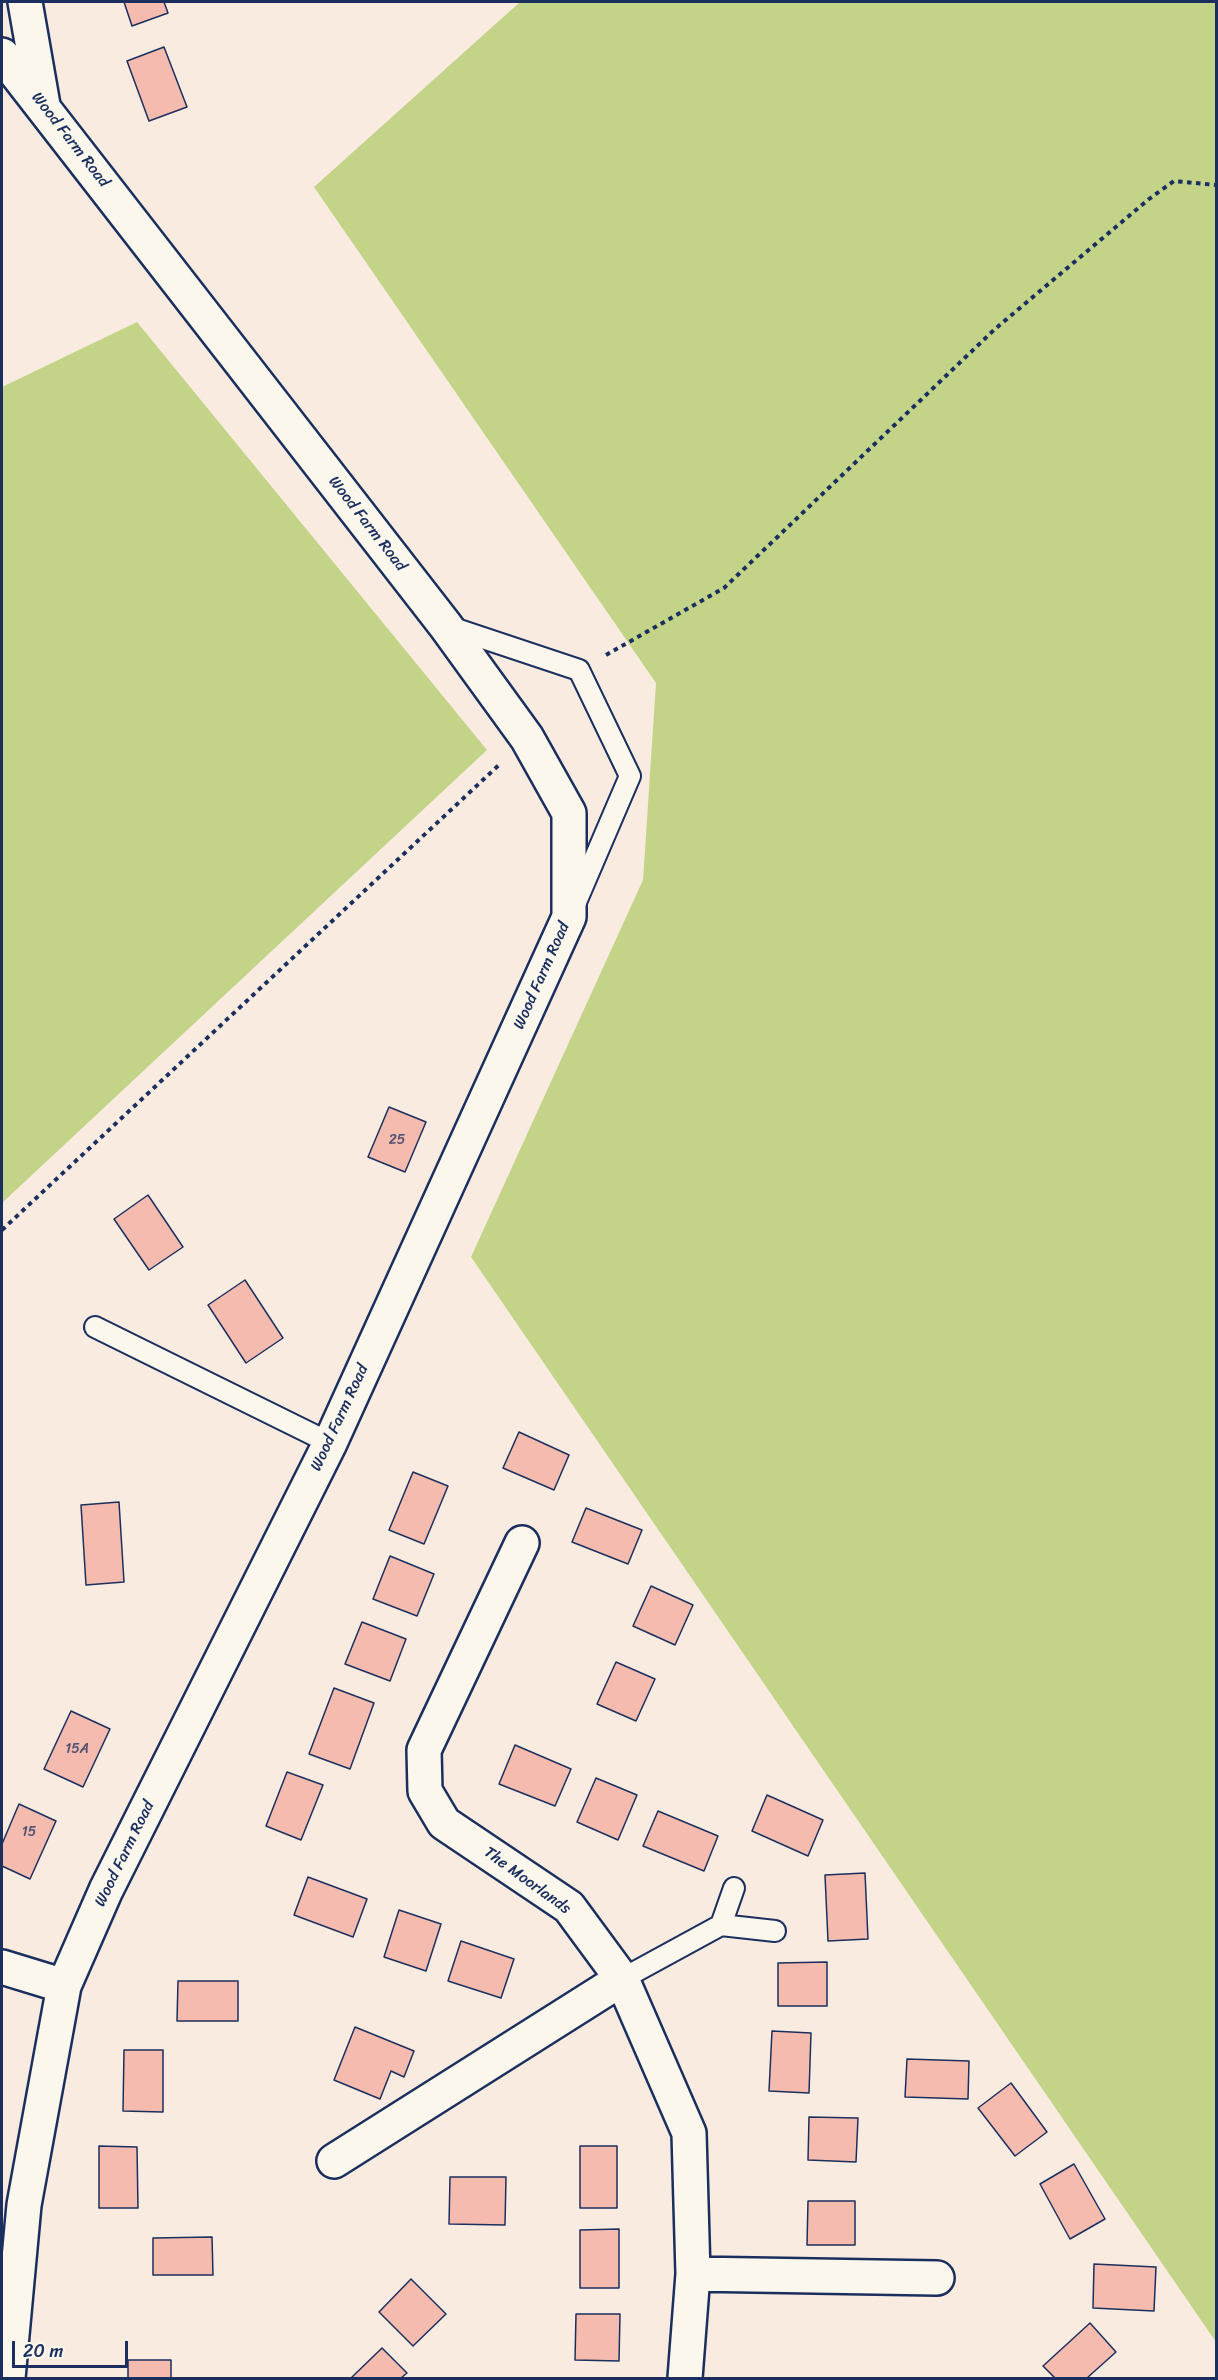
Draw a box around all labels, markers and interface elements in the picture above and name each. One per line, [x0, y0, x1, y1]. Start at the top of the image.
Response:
street label: Wood Farm Road [27, 89, 113, 191]
street label: Wood Farm Road [324, 473, 410, 575]
street label: Wood Farm Road [510, 919, 574, 1033]
house number: 25 [389, 1132, 405, 1148]
street label: Wood Farm Road [307, 1362, 373, 1474]
house number: 15A [65, 1741, 89, 1757]
street label: Wood Farm Road [91, 1798, 159, 1910]
house number: 15 [22, 1824, 36, 1840]
street label: The Moorlands [480, 1843, 574, 1919]
scale bar [15, 2329, 130, 2367]
text: 20 m [23, 2335, 63, 2367]

